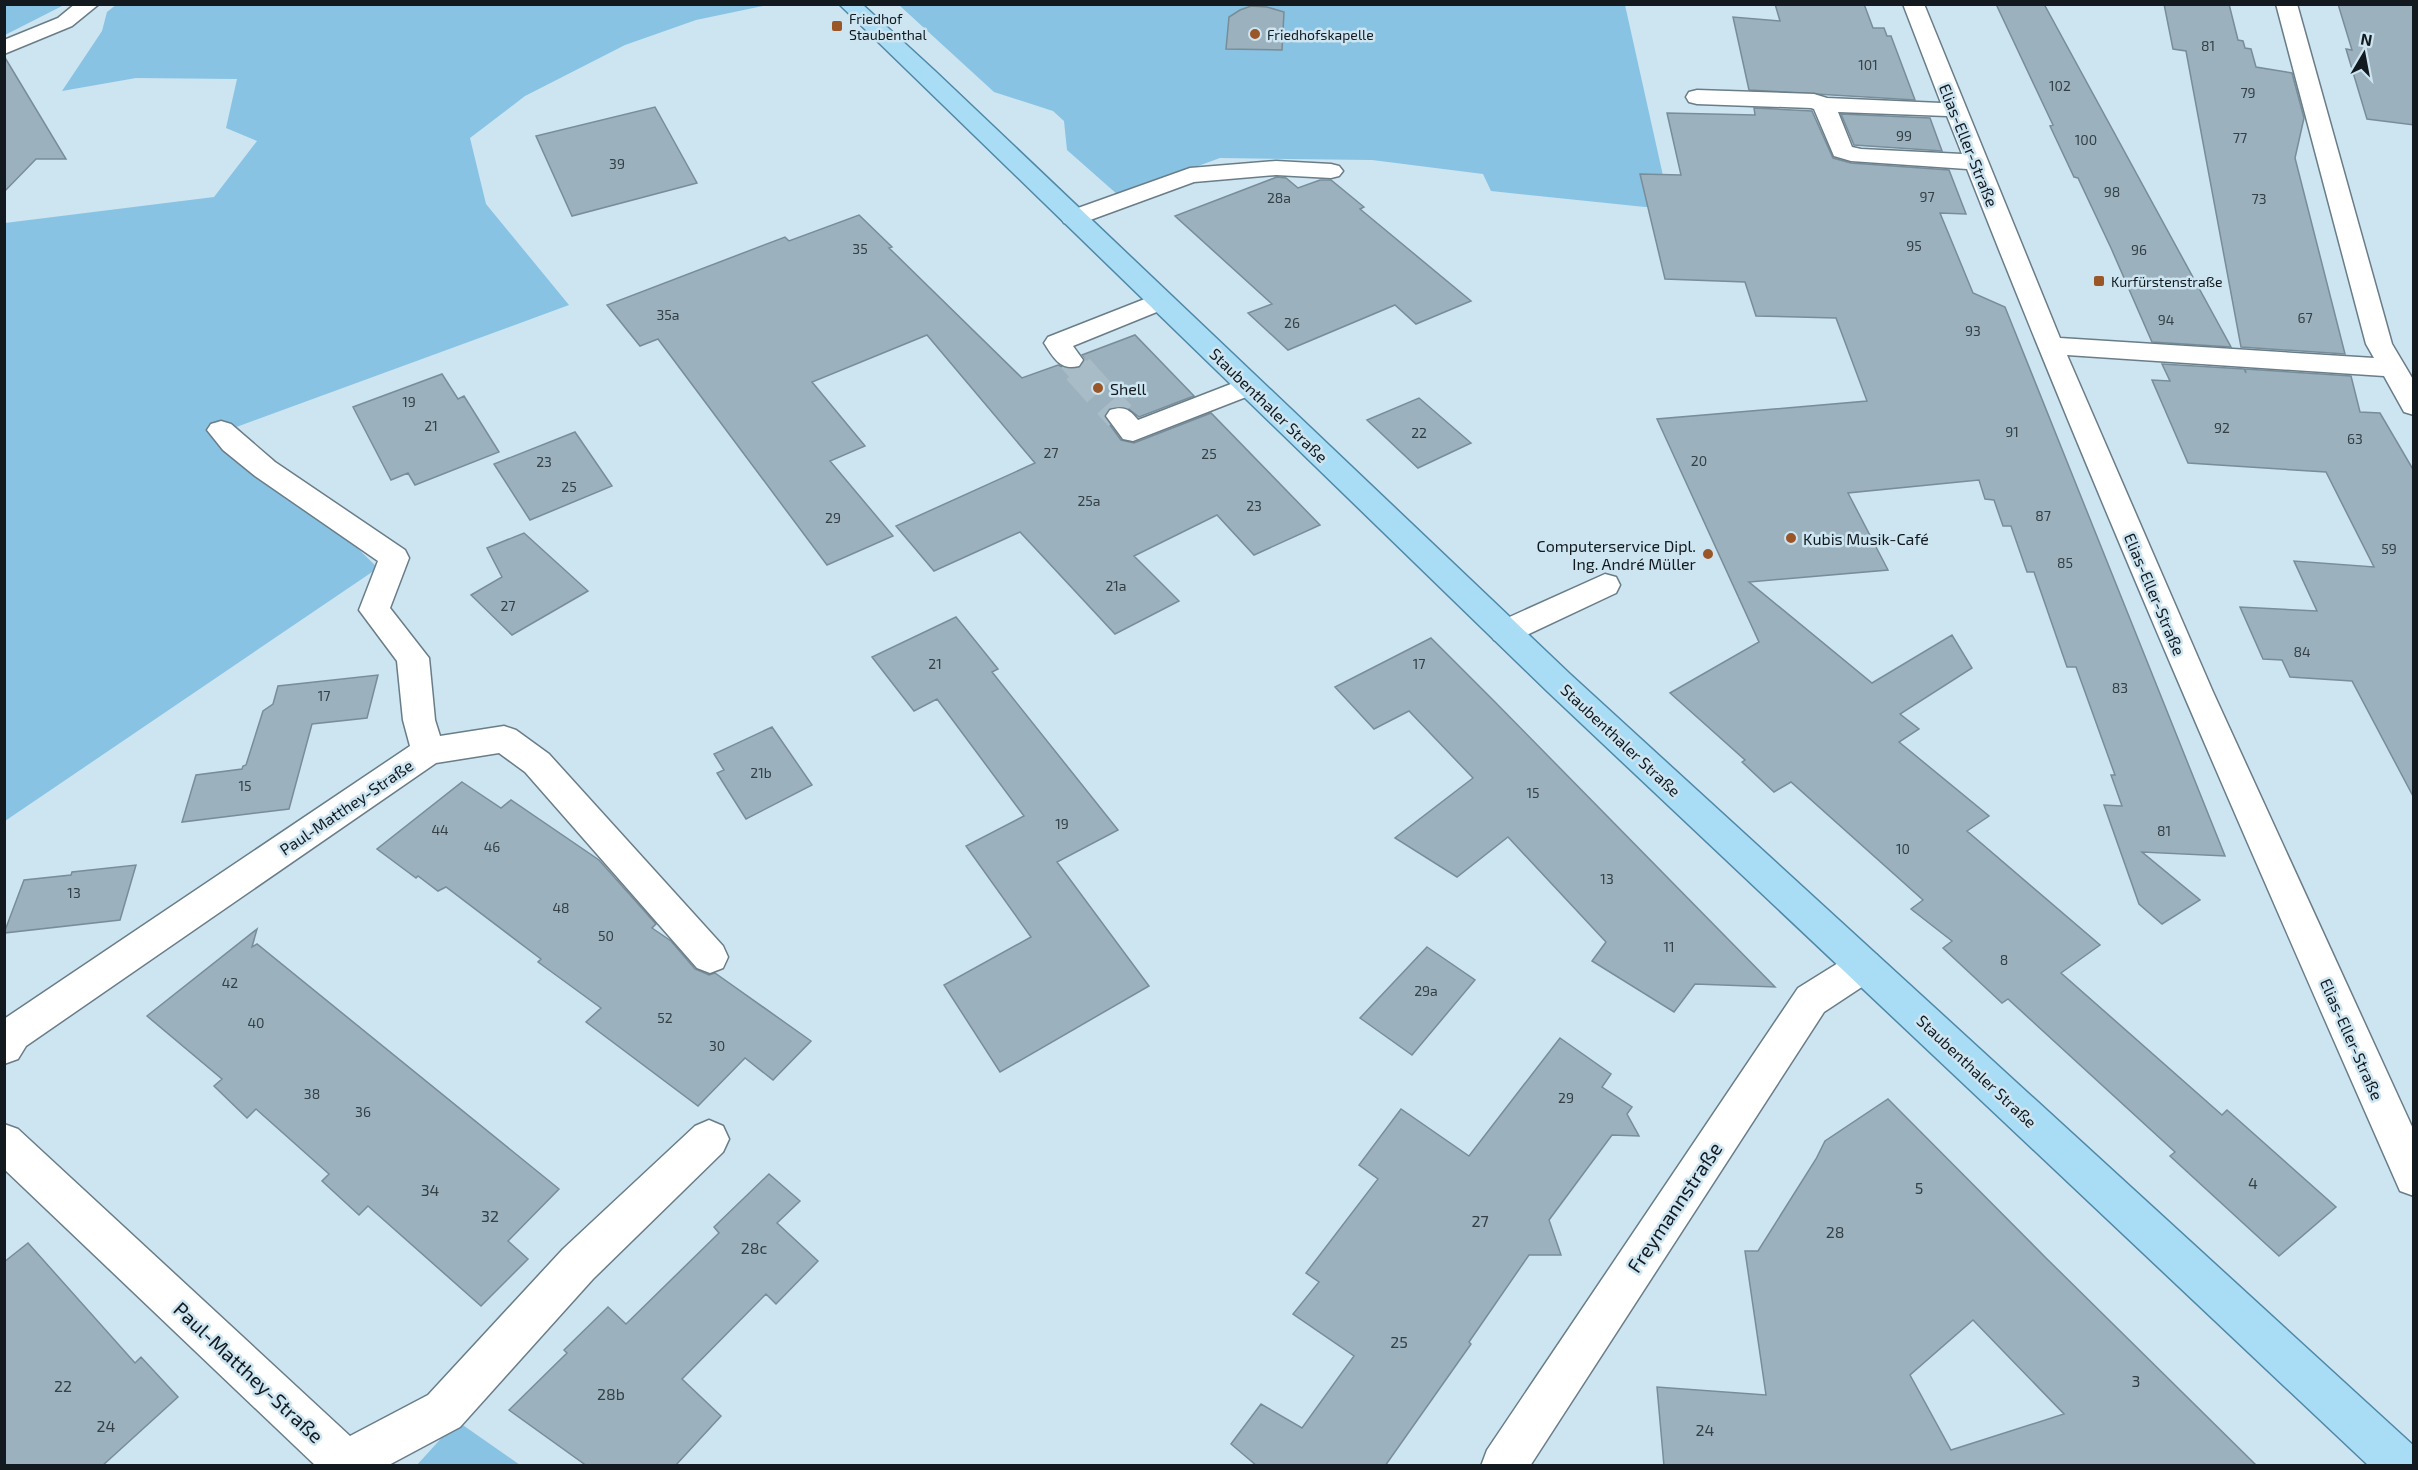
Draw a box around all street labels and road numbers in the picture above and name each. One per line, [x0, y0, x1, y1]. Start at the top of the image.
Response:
street label: Elias-Eller-Straße [1936, 81, 2002, 209]
street label: Staubenthaler Straße [1206, 344, 1332, 466]
street label: Elias-Eller-Straße [2121, 530, 2189, 658]
street label: Staubenthaler Straße [1557, 680, 1685, 800]
street label: Paul-Matthey-Straße [276, 755, 416, 859]
street label: Elias-Eller-Straße [2317, 975, 2387, 1103]
street label: Staubenthaler Straße [1913, 1011, 2041, 1131]
street label: Freymannstraße [1621, 1137, 1727, 1277]
street label: Paul-Matthey-Straße [169, 1296, 329, 1448]

